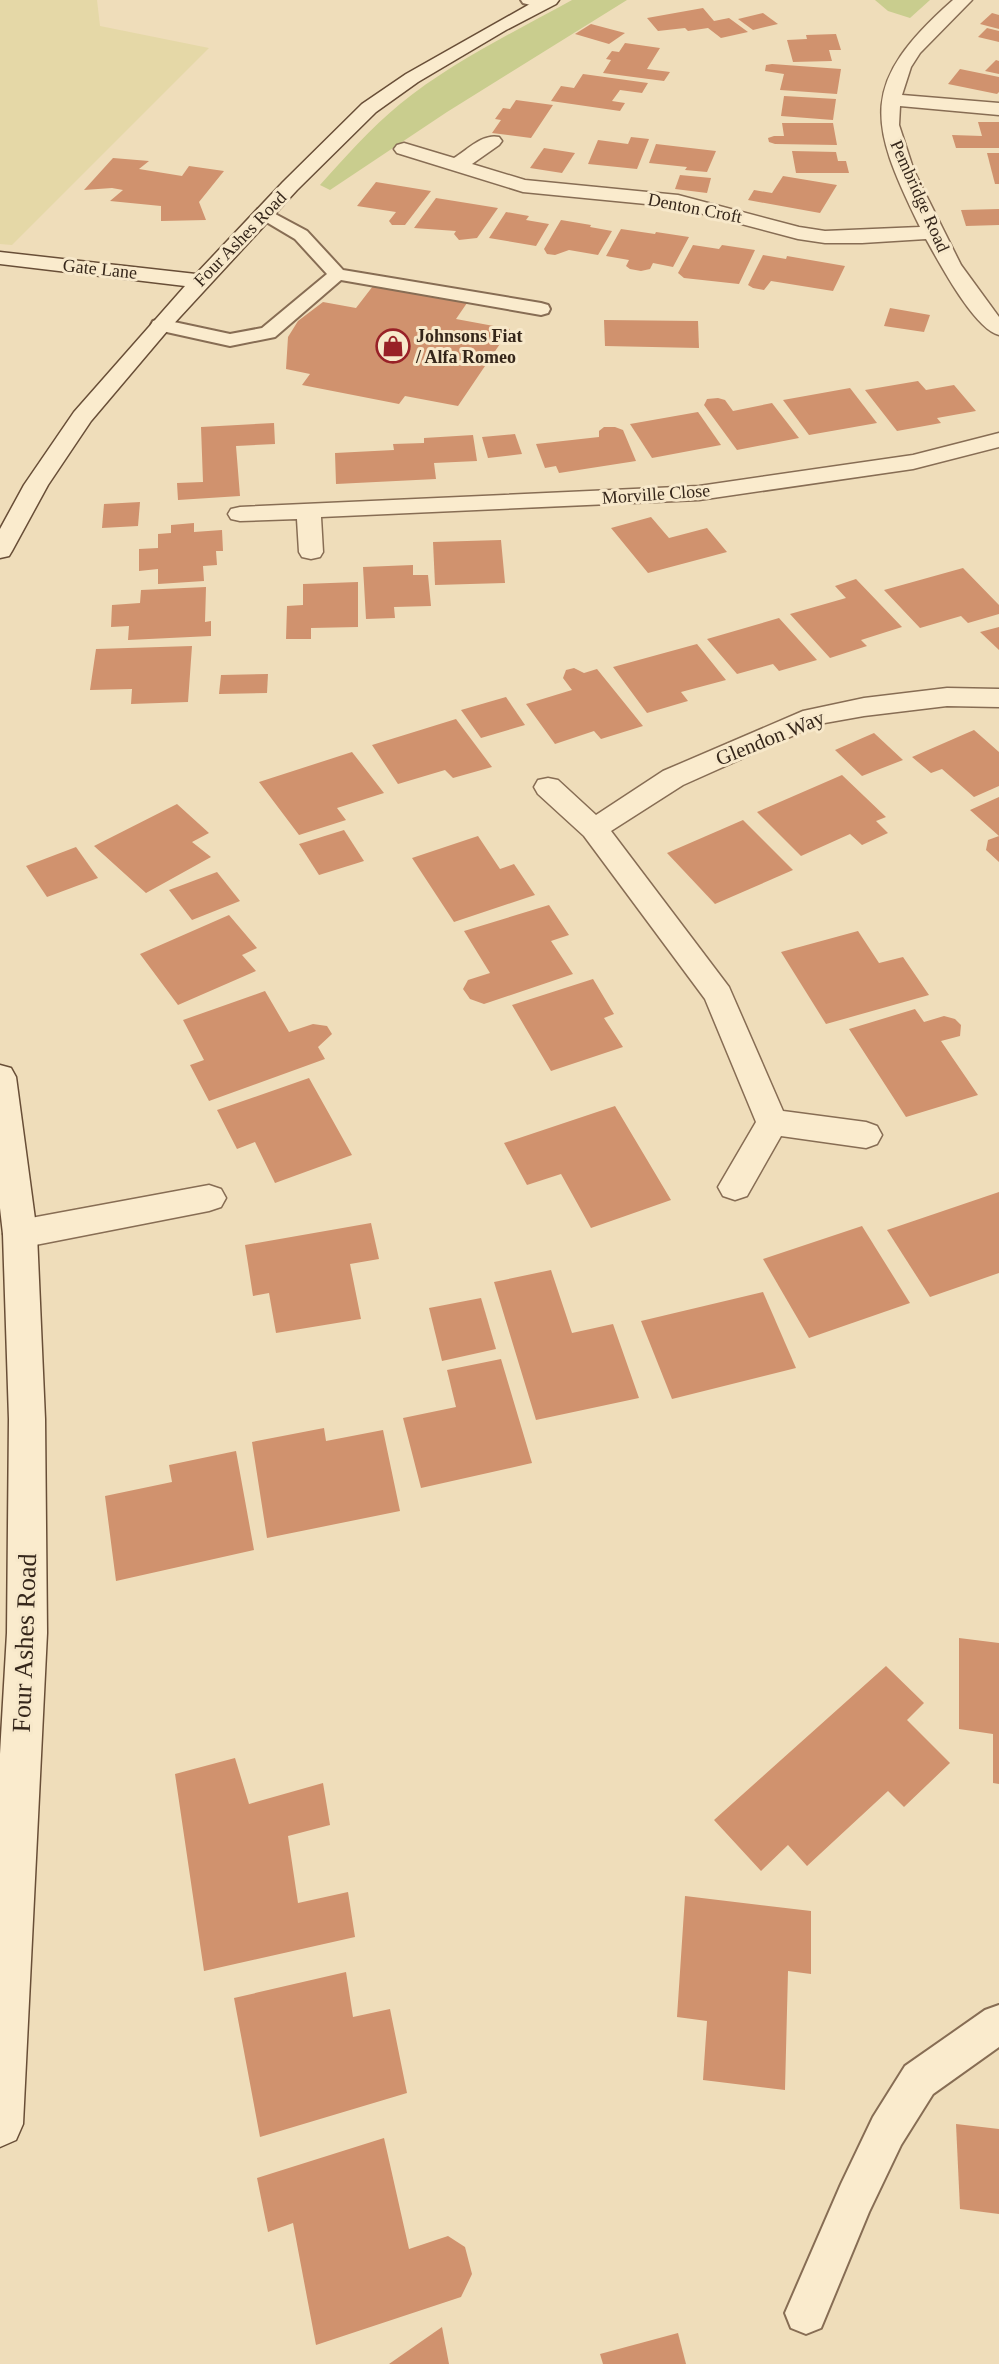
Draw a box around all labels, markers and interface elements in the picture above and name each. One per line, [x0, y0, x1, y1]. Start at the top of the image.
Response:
street label: Pembridge Road [886, 137, 954, 255]
street label: Four Ashes Road [190, 187, 290, 291]
street label: Denton Croft [646, 189, 744, 227]
street label: Gate Lane [62, 255, 138, 283]
place label: Johnsons Fiat / Alfa Romeo [415, 326, 523, 367]
shop icon: Johnsons Fiat / Alfa Romeo [375, 328, 411, 364]
street label: Morville Close [601, 480, 711, 508]
street label: Glendon Way [712, 705, 828, 771]
street label: Four Ashes Road [7, 1553, 42, 1733]

